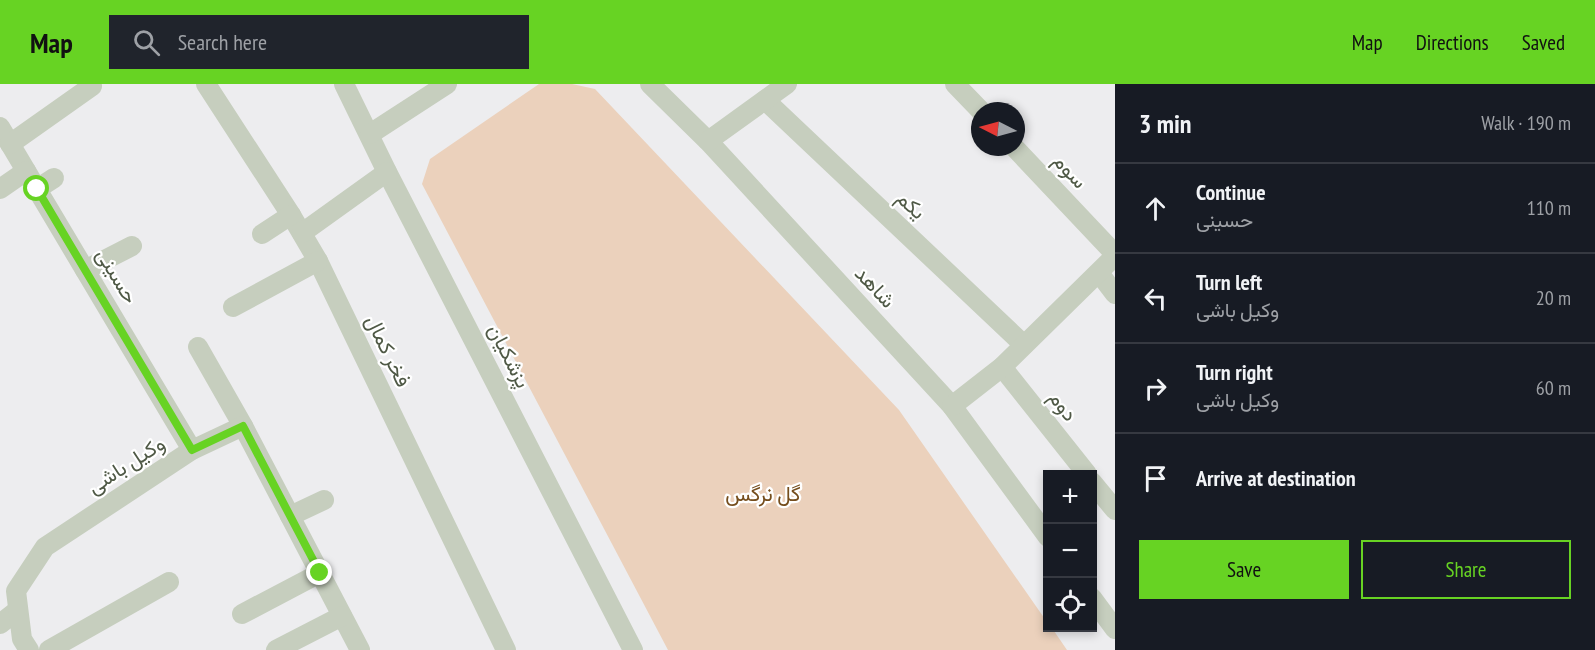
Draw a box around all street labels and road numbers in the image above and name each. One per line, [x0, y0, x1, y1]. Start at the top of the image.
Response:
street label: سوم [1047, 147, 1093, 195]
street label: یکم [890, 184, 932, 226]
street label: حسینی [90, 243, 144, 308]
street label: شاهد [849, 260, 902, 313]
street label: فخر کمال [359, 310, 417, 391]
street label: پزشکیان [481, 319, 537, 393]
street label: دوم [1042, 385, 1084, 427]
street label: وکیل باشی [82, 429, 170, 500]

